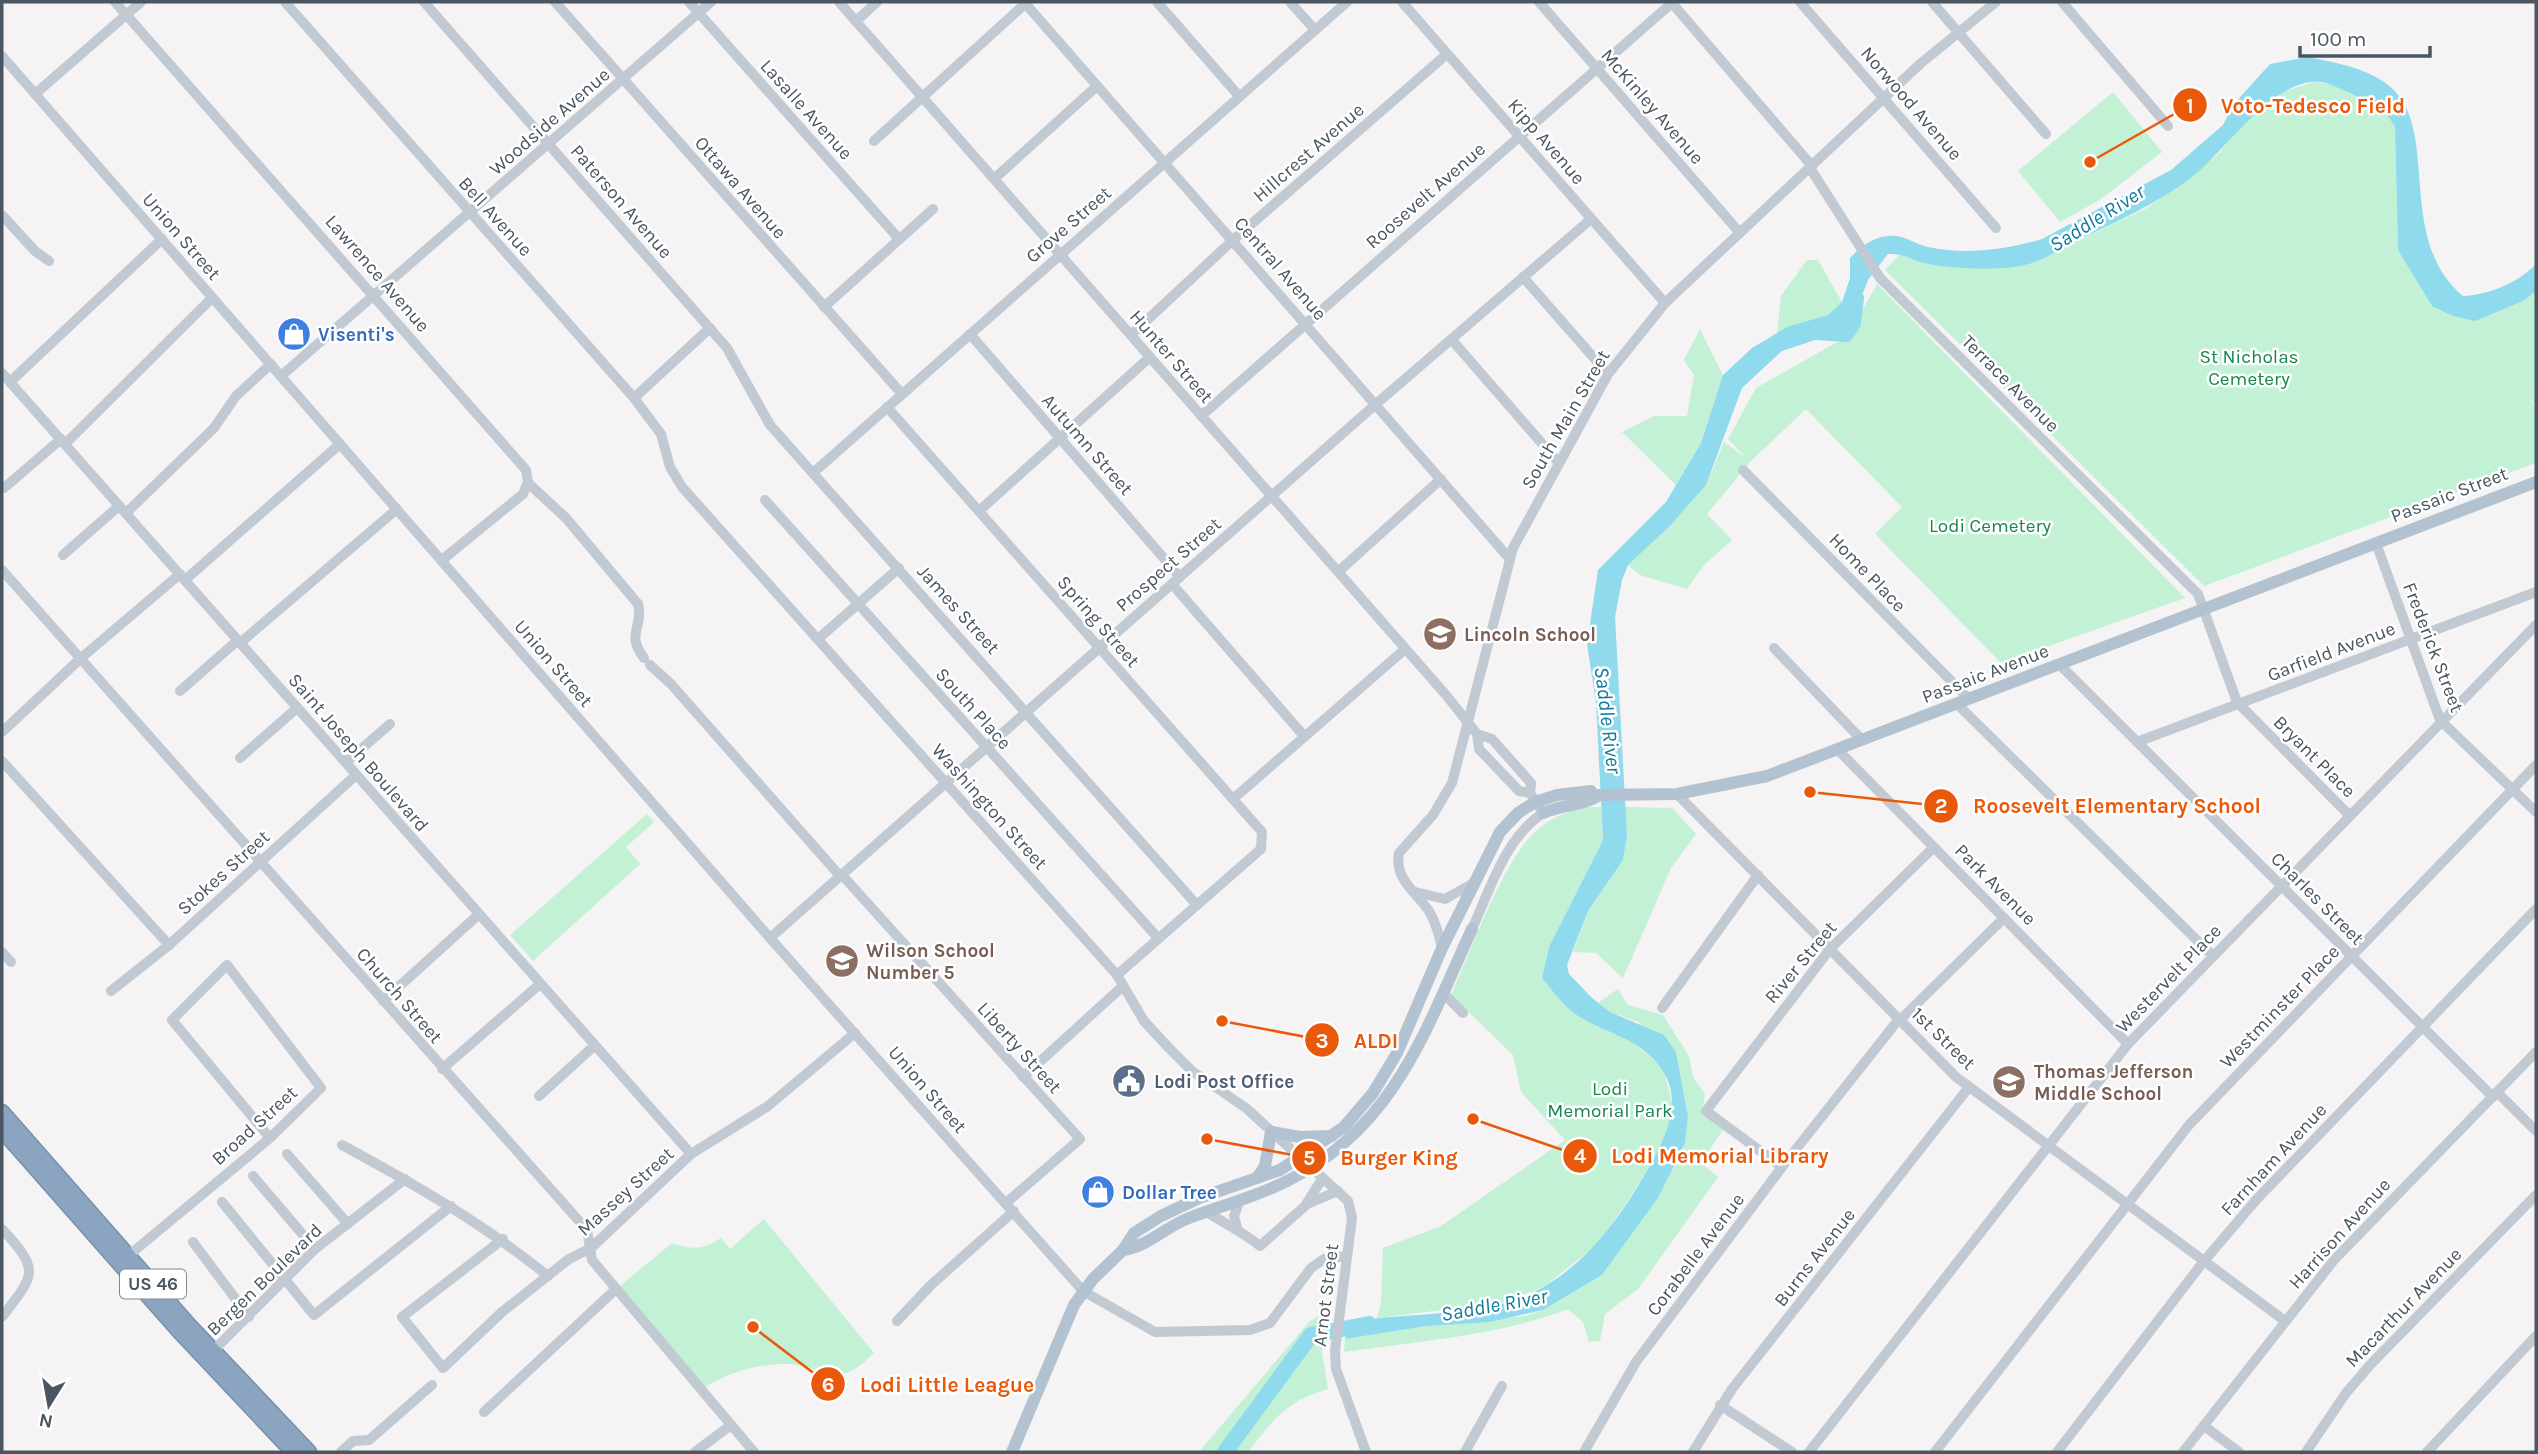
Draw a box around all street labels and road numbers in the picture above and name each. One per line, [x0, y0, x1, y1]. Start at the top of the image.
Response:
street label: Norwood Avenue [1856, 42, 1966, 165]
street label: McKinley Avenue [1596, 45, 1708, 169]
street label: Lasalle Avenue [756, 55, 857, 164]
street label: Woodside Avenue [485, 64, 614, 180]
street label: Kipp Avenue [1503, 94, 1589, 189]
street label: Hillcrest Avenue [1249, 99, 1369, 207]
street label: Ottawa Avenue [690, 132, 791, 243]
street label: Roosevelt Avenue [1361, 138, 1490, 254]
street label: Paterson Avenue [566, 140, 677, 263]
street label: Bell Avenue [454, 172, 537, 261]
street label: Grove Street [1022, 182, 1116, 268]
street label: Union Street [137, 189, 225, 285]
street label: Lawrence Avenue [320, 211, 434, 337]
street label: Central Avenue [1229, 212, 1331, 325]
street label: Hunter Street [1125, 306, 1218, 408]
street label: Terrace Avenue [1957, 330, 2064, 437]
street label: South Main Street [1517, 346, 1615, 493]
street label: Autumn Street [1037, 390, 1137, 500]
street label: Passaic Street [2388, 463, 2511, 527]
street label: Prospect Street [1112, 513, 1226, 616]
street label: Home Place [1824, 529, 1910, 617]
street label: James Street [913, 561, 1004, 659]
street label: Spring Street [1053, 571, 1144, 672]
street label: Frederick Street [2398, 579, 2468, 715]
street label: Union Street [509, 616, 597, 712]
street label: Garfield Avenue [2264, 617, 2398, 686]
street label: Passaic Avenue [1919, 640, 2052, 708]
street label: South Place [931, 663, 1016, 754]
street label: Saint Joseph Boulevard [284, 669, 433, 836]
street label: Bryant Place [2269, 711, 2360, 802]
street label: Washington Street [927, 739, 1052, 874]
street label: Stokes Street [173, 826, 274, 920]
street label: Park Avenue [1950, 840, 2040, 930]
street label: Charles Street [2266, 848, 2368, 950]
street label: River Street [1760, 917, 1841, 1008]
street label: Westervelt Place [2111, 920, 2226, 1037]
street label: Westminster Place [2215, 941, 2344, 1073]
street label: Church Street [352, 943, 447, 1048]
street label: Liberty Street [973, 998, 1066, 1098]
street label: 1st Street [1907, 1003, 1980, 1074]
street label: Union Street [883, 1042, 971, 1138]
street label: Broad Street [207, 1082, 302, 1170]
street label: Farnham Avenue [2216, 1099, 2331, 1220]
street label: Massey Street [573, 1143, 678, 1241]
street label: Harrison Avenue [2284, 1174, 2395, 1294]
street label: Corabelle Avenue [1643, 1189, 1749, 1320]
street label: Burns Avenue [1770, 1204, 1860, 1311]
street label: Bergen Boulevard [203, 1219, 327, 1340]
street label: Arnot Street [1309, 1242, 1343, 1348]
street label: Macarthur Avenue [2341, 1243, 2466, 1372]
road number: US 46 [120, 1269, 186, 1298]

